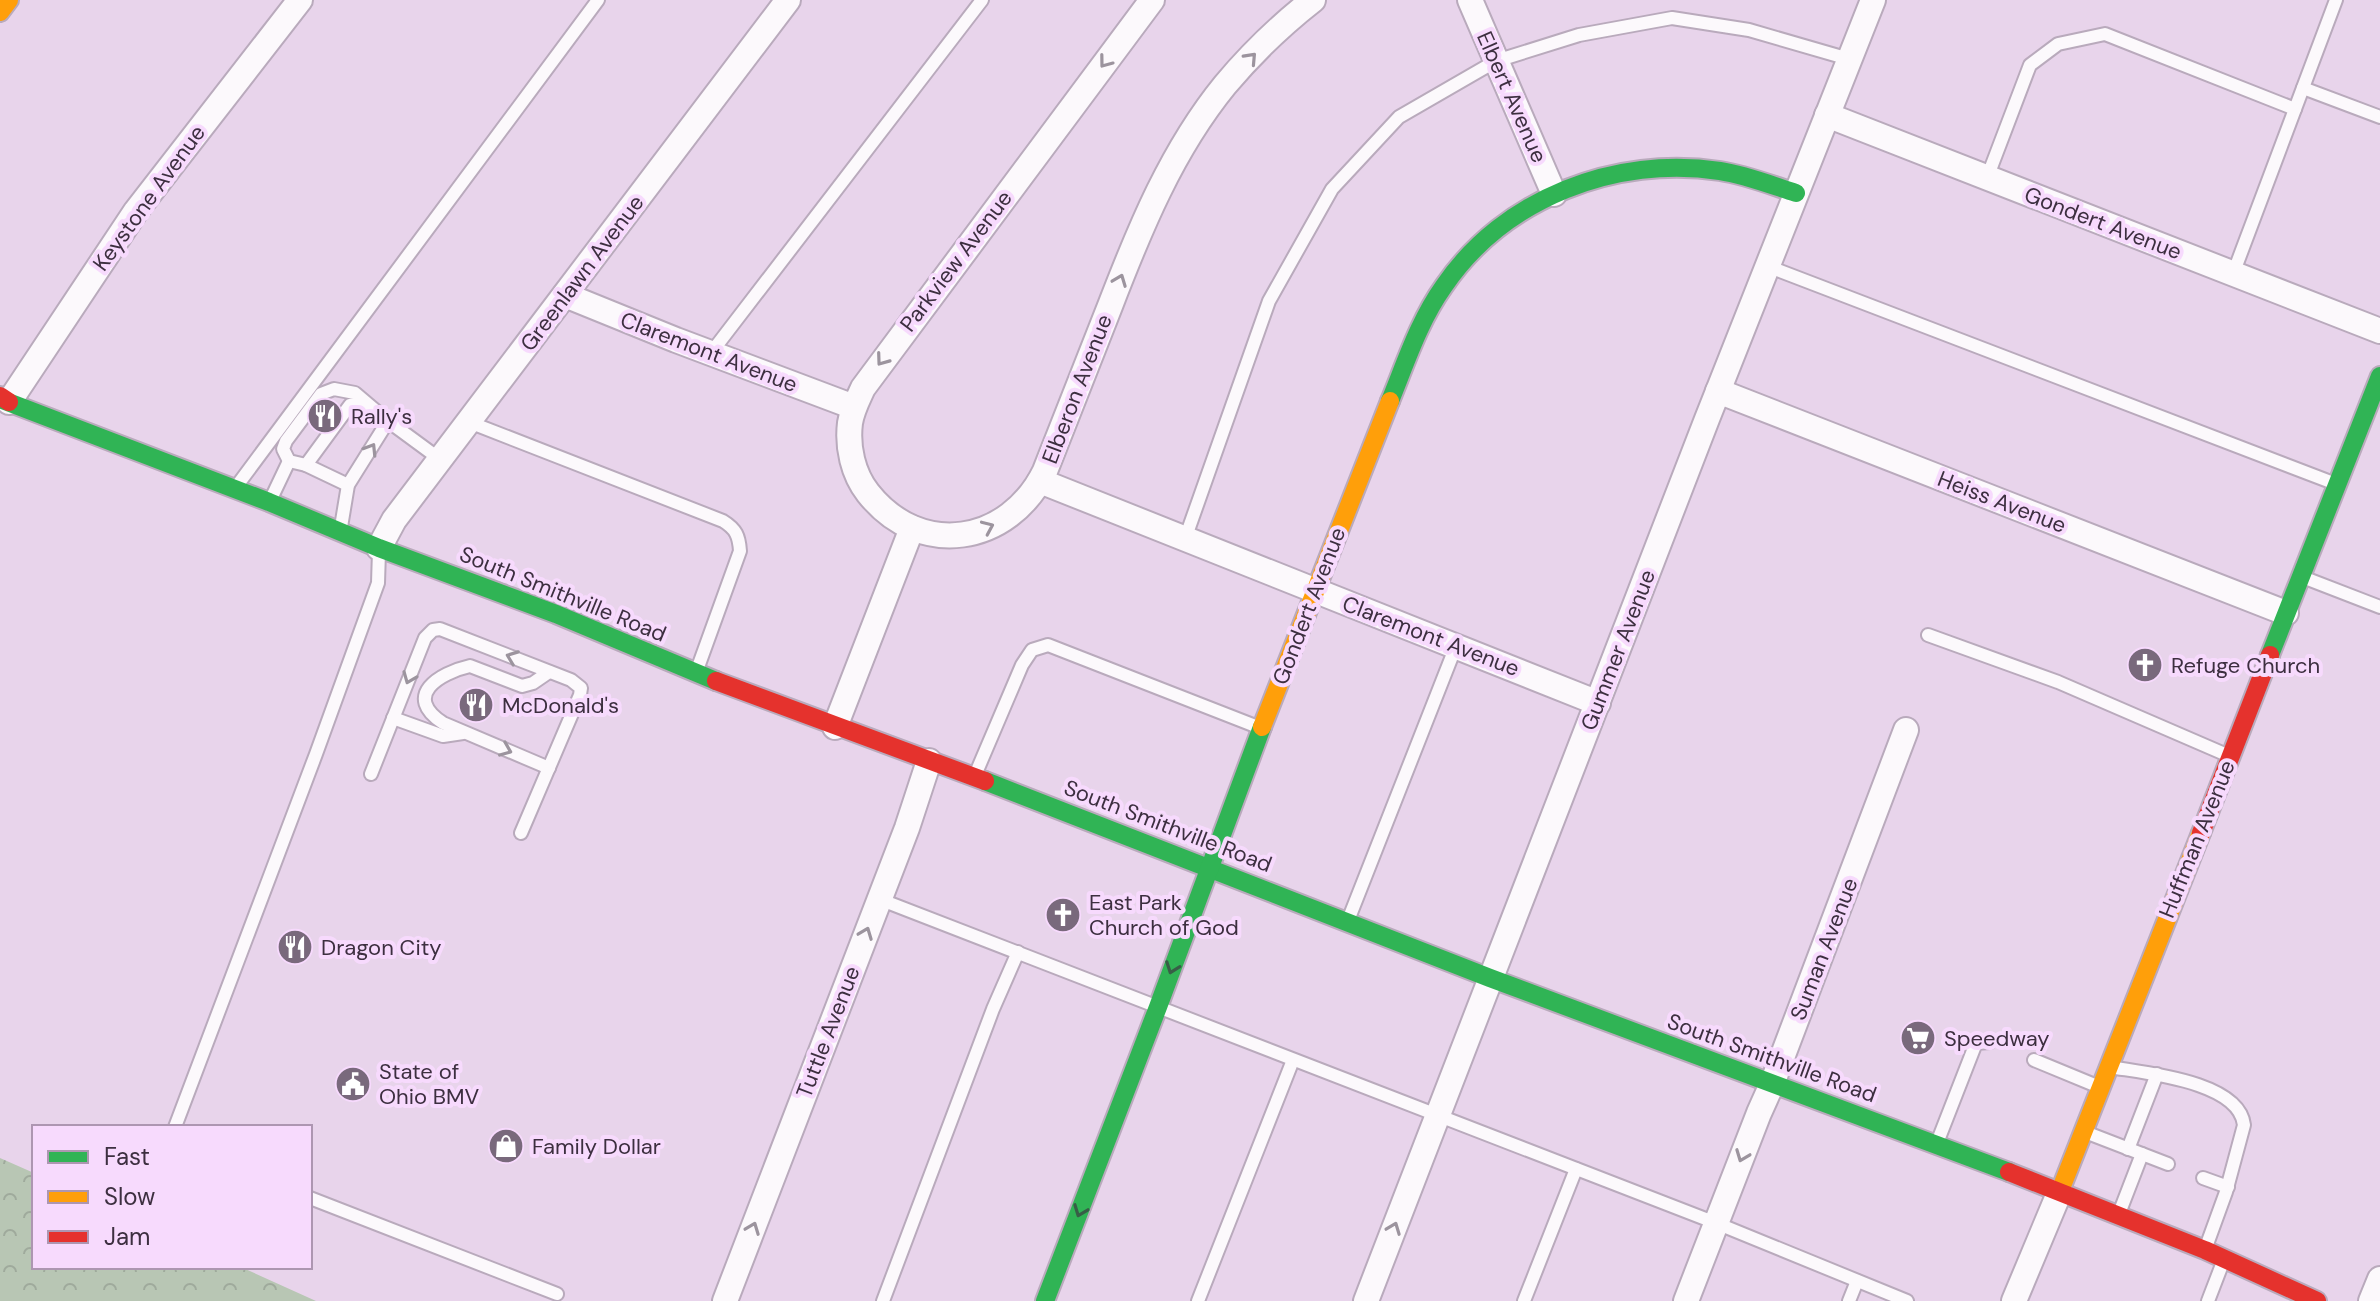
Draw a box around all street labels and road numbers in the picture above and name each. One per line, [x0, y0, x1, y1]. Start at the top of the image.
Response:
street label: Elbert Avenue [1470, 27, 1554, 167]
street label: Keystone Avenue [86, 119, 212, 277]
street label: Gondert Avenue [2020, 180, 2186, 266]
street label: Parkview Avenue [893, 184, 1019, 338]
street label: Greenlawn Avenue [514, 189, 650, 357]
street label: Claremont Avenue [616, 305, 802, 399]
street label: Elberon Avenue [1035, 310, 1119, 468]
street label: Heiss Avenue [1934, 464, 2070, 540]
street label: Gondert Avenue [1266, 523, 1352, 689]
street label: South Smithville Road [455, 539, 671, 649]
street label: Gummer Avenue [1574, 566, 1662, 734]
street label: Claremont Avenue [1338, 589, 1524, 683]
street label: Huffman Avenue [2152, 756, 2242, 922]
street label: South Smithville Road [1060, 773, 1276, 879]
street label: Suman Avenue [1784, 874, 1864, 1024]
street label: Tuttle Avenue [790, 962, 866, 1102]
street label: South Smithville Road [1663, 1007, 1881, 1109]

